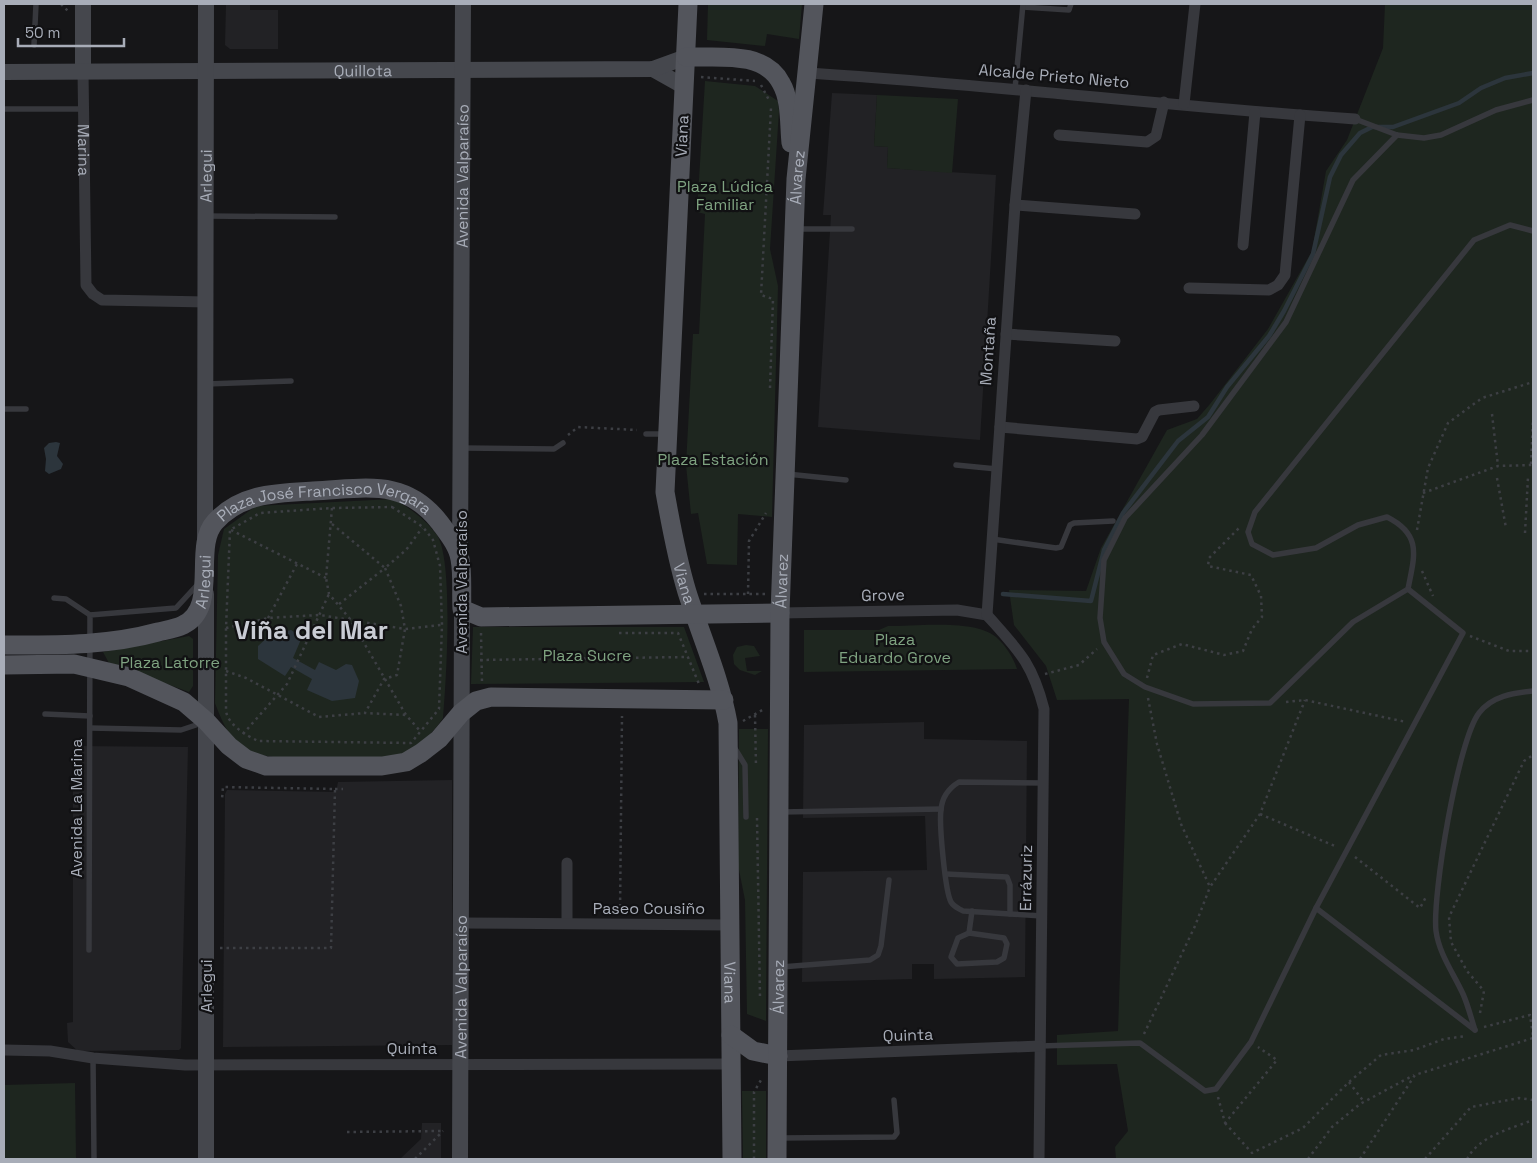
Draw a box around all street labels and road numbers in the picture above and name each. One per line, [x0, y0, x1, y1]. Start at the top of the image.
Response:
street label: Alcalde Prieto Nieto [978, 59, 1130, 93]
street label: Quillota [334, 60, 392, 81]
street label: Avenida Valparaíso [451, 104, 473, 248]
street label: Viana [670, 114, 694, 158]
street label: Marina [73, 124, 95, 176]
street label: Arlegui [195, 149, 216, 203]
street label: Álvarez [785, 149, 809, 205]
street label: Montaña [975, 316, 1001, 386]
street label: Plaza José Francisco Vergara [212, 507, 436, 533]
street label: Avenida Valparaíso [451, 510, 472, 654]
street label: Álvarez [770, 553, 793, 609]
street label: Arlegui [190, 554, 215, 611]
street label: Viana [669, 560, 701, 607]
street label: Grove [861, 584, 905, 606]
street label: Avenida La Marina [66, 739, 87, 877]
street label: Errázuriz [1015, 845, 1037, 911]
street label: Paseo Cousiño [593, 898, 705, 919]
street label: Avenida Valparaíso [450, 915, 471, 1059]
street label: Arlegui [196, 959, 217, 1013]
street label: Álvarez [767, 960, 789, 1015]
street label: Viana [720, 961, 741, 1004]
street label: Quinta [882, 1024, 934, 1046]
street label: Quinta [387, 1038, 437, 1059]

